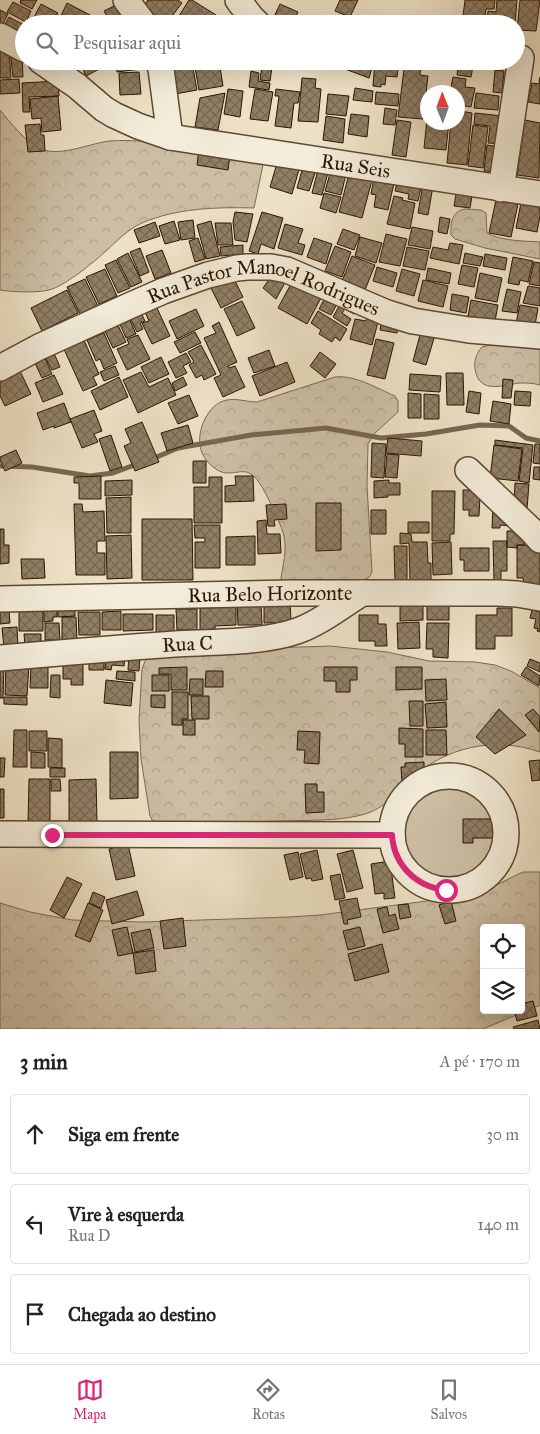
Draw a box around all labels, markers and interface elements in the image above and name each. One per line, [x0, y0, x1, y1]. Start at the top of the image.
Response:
search box [15, 15, 525, 70]
icon: search [33, 29, 61, 57]
text: Pesquisar aqui [73, 31, 181, 54]
north arrow [420, 85, 465, 130]
street label: Rua Seis [319, 148, 392, 183]
text: Rua Pastor Manoel Rodrigues [143, 254, 384, 321]
street label: Rua Pastor Manoel Rodrigues [141, 290, 387, 326]
street label: Rua Belo Horizonte [187, 581, 352, 607]
street label: Rua C [161, 631, 213, 657]
route end [41, 824, 64, 847]
route start [435, 879, 458, 902]
map controls [480, 924, 525, 1014]
button: locate [480, 924, 525, 969]
button: layers [480, 969, 525, 1014]
text: 3 min [20, 1049, 68, 1075]
text: A pé · 170 m [440, 1052, 520, 1071]
icon: ahead [21, 1120, 49, 1148]
text: Siga em frente [68, 1123, 179, 1146]
text: 30 m [486, 1125, 519, 1144]
text: Vire à esquerda [68, 1203, 184, 1226]
icon: left [21, 1210, 49, 1238]
text: 140 m [478, 1215, 519, 1234]
text: Rua D [68, 1226, 110, 1245]
icon: arrive [21, 1300, 49, 1328]
text: Chegada ao destino [68, 1303, 216, 1326]
tab: Mapa [73, 1376, 106, 1423]
tab: Rotas [252, 1376, 285, 1423]
tab: Salvos [431, 1376, 467, 1423]

